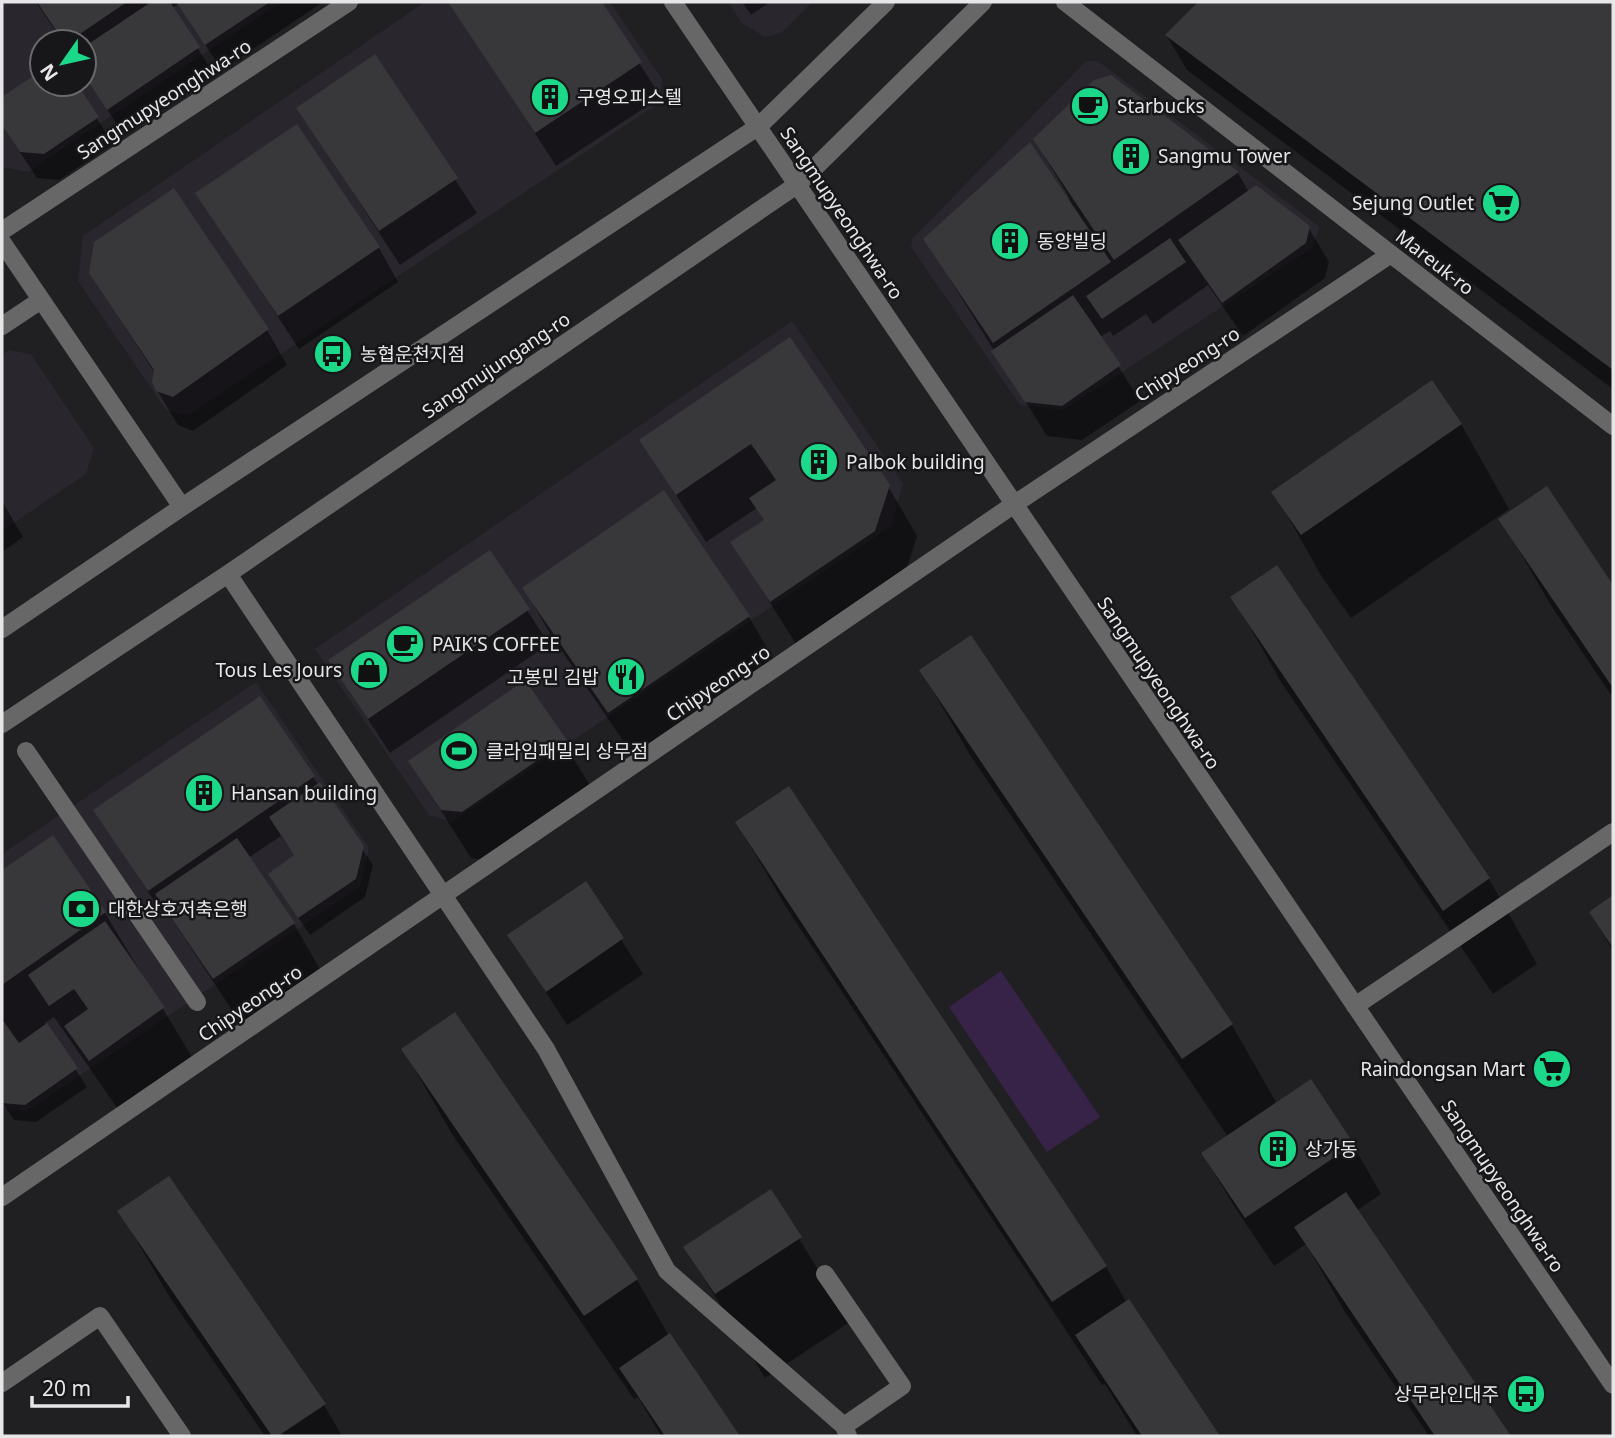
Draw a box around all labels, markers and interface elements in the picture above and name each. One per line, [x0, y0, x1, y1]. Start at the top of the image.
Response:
north arrow [28, 28, 98, 98]
street label: Sangmupyeonghwa-ro [72, 33, 256, 165]
text: N [34, 59, 64, 86]
building icon: 구영오피스텔 [529, 76, 571, 118]
place label: 구영오피스텔 [577, 84, 682, 110]
cafe icon: Starbucks [1069, 85, 1111, 127]
place label: Starbucks [1117, 93, 1205, 119]
street label: Sangmupyeonghwa-ro [774, 122, 910, 304]
building icon: Sangmu Tower [1110, 135, 1152, 177]
place label: Sangmu Tower [1158, 143, 1291, 169]
supermarket icon: Sejung Outlet [1480, 182, 1522, 224]
place label: Sejung Outlet [1352, 190, 1474, 216]
building icon: 동양빌딩 [989, 220, 1031, 262]
street label: Mareuk-ro [1390, 223, 1480, 301]
place label: 동양빌딩 [1037, 228, 1107, 254]
street label: Sangmujungang-ro [417, 306, 575, 424]
street label: Chipyeong-ro [1129, 320, 1245, 408]
bus stop icon: 농협운천지점 [312, 333, 354, 375]
place label: 농협운천지점 [360, 341, 465, 367]
building icon: Palbok building [798, 441, 840, 483]
place label: Palbok building [846, 449, 985, 475]
street label: Sangmupyeonghwa-ro [1091, 592, 1227, 774]
cafe icon: PAIK'S COFFEE [384, 623, 426, 665]
place label: PAIK'S COFFEE [432, 631, 560, 657]
street label: Chipyeong-ro [661, 639, 775, 727]
shop icon: Tous Les Jours [348, 649, 390, 691]
restaurant icon: 고봉민 김밥 [605, 656, 647, 698]
place label: Tous Les Jours [215, 657, 342, 683]
place label: 고봉민 김밥 [507, 664, 599, 690]
sports icon: 클라임패밀리 상무점 [438, 730, 480, 772]
place label: 클라임패밀리 상무점 [486, 738, 648, 764]
building icon: Hansan building [183, 772, 225, 814]
place label: Hansan building [231, 780, 377, 806]
bank icon: 대한상호저축은행 [60, 888, 102, 930]
place label: 대한상호저축은행 [108, 896, 248, 922]
street label: Chipyeong-ro [193, 959, 307, 1047]
supermarket icon: Raindongsan Mart [1531, 1048, 1573, 1090]
place label: Raindongsan Mart [1360, 1056, 1525, 1082]
street label: Sangmupyeonghwa-ro [1435, 1095, 1571, 1277]
building icon: 상가동 [1257, 1128, 1299, 1170]
place label: 상가동 [1305, 1136, 1357, 1162]
scale bar [32, 1364, 128, 1408]
bus stop icon: 상무라인대주 [1505, 1373, 1547, 1415]
text: 20 m [42, 1374, 91, 1402]
place label: 상무라인대주 [1394, 1381, 1499, 1407]

